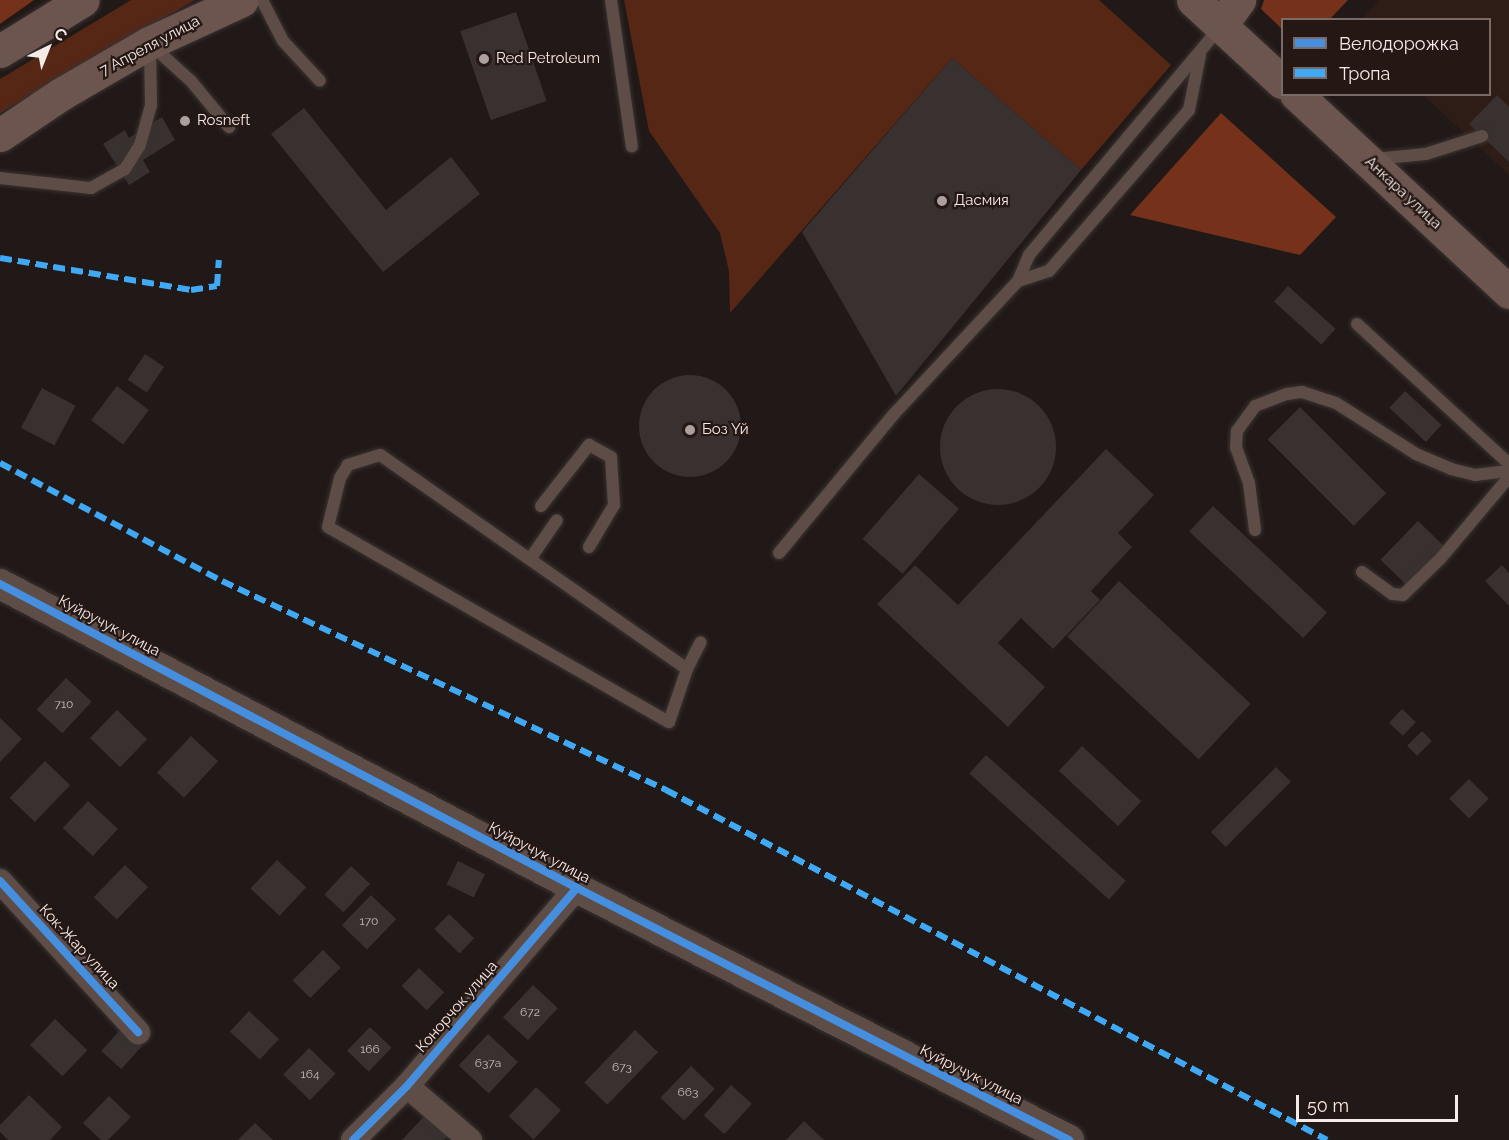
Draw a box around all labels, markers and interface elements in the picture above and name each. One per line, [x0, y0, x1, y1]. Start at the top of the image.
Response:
street label: 7 Апреля улица [97, 12, 203, 80]
north arrow [18, 18, 78, 78]
legend [1281, 18, 1491, 96]
text: С [50, 24, 71, 45]
text: Велодорожка [1339, 33, 1459, 54]
place label: Red Petroleum [496, 50, 600, 68]
marker: Red Petroleum [477, 52, 491, 66]
text: Тропа [1339, 63, 1390, 84]
place label: Rosneft [197, 112, 250, 130]
marker: Rosneft [178, 114, 192, 128]
street label: Анкара улица [1361, 153, 1445, 233]
place label: Дасмия [954, 192, 1009, 210]
marker: Дасмия [935, 194, 949, 208]
place label: Боз Үй [702, 421, 749, 439]
marker: Боз Үй [683, 423, 697, 437]
street label: Куйручук улица [55, 592, 163, 660]
house number: 710 [55, 698, 73, 712]
street label: Куйручук улица [485, 819, 593, 887]
street label: Кок-Жар улица [35, 901, 123, 993]
house number: 170 [360, 915, 378, 929]
street label: Конорчок улица [412, 957, 502, 1057]
house number: 672 [520, 1006, 540, 1020]
street label: Куйручук улица [917, 1041, 1025, 1109]
house number: 166 [360, 1043, 380, 1057]
house number: 637а [475, 1057, 501, 1071]
house number: 673 [612, 1061, 632, 1075]
house number: 164 [301, 1068, 319, 1082]
scale bar [1299, 1083, 1461, 1121]
house number: 663 [678, 1086, 698, 1100]
text: 50 m [1307, 1095, 1349, 1116]

